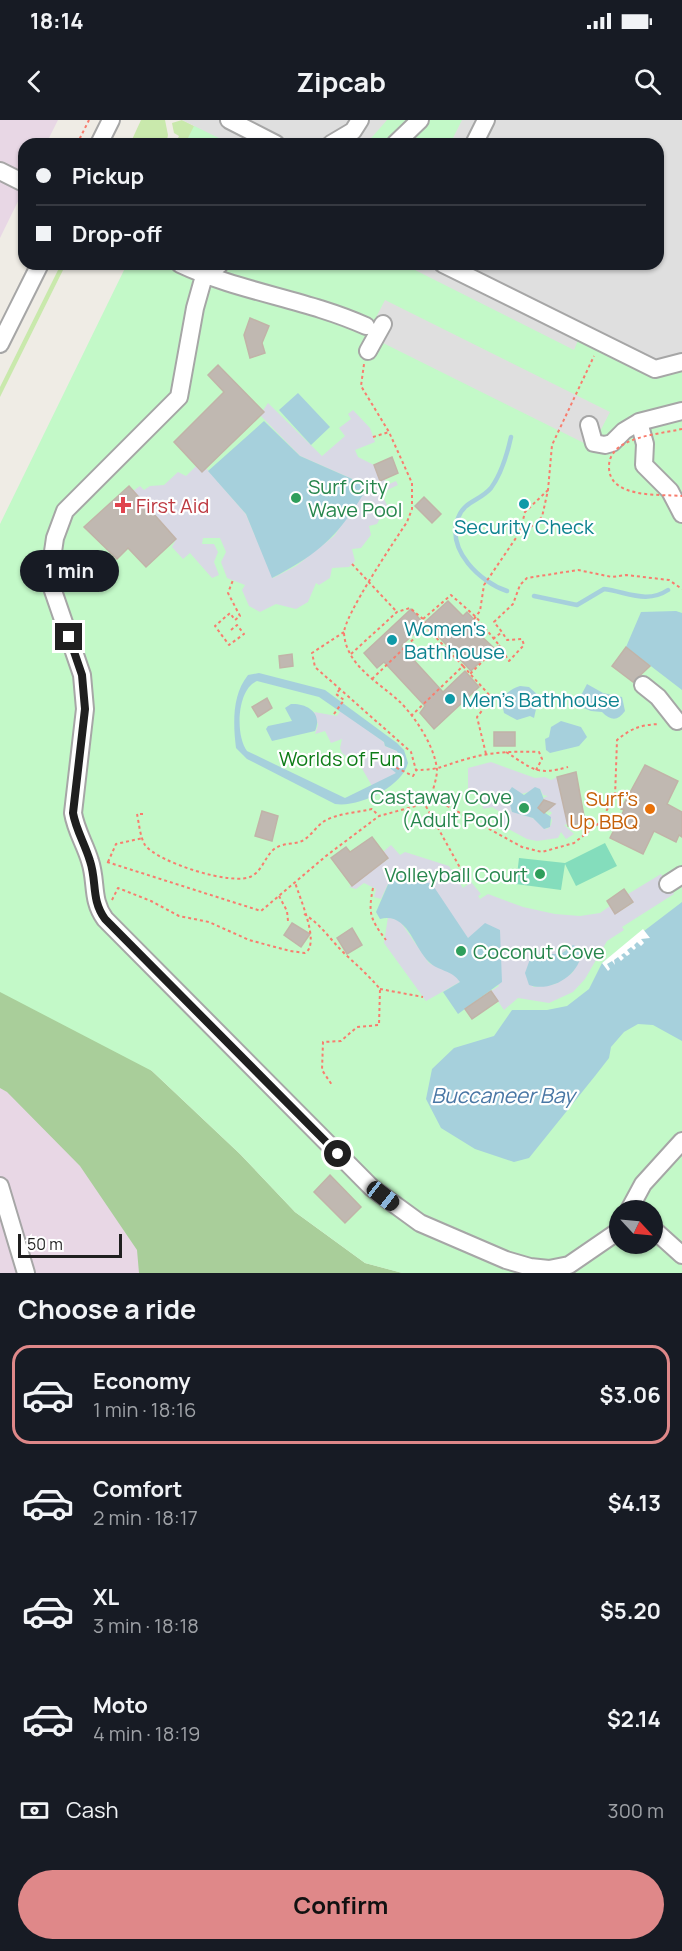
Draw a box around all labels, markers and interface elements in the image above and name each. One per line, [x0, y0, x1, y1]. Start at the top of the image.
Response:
text: 18:14 [30, 6, 84, 36]
text: Zipcab [296, 63, 386, 100]
icon: back [18, 65, 51, 98]
icon: search [631, 65, 664, 98]
text: Pickup [72, 161, 144, 191]
text: Drop-off [72, 219, 162, 249]
place label: Surf City Wave Pool [308, 473, 402, 523]
marker: Surf City Wave Pool [289, 491, 303, 505]
place label: First Aid [136, 492, 209, 519]
marker: First Aid [114, 496, 132, 514]
marker: Security Check [517, 497, 531, 511]
place label: Security Check [454, 513, 595, 540]
callout: 1 min [20, 550, 118, 592]
text: 1 min [45, 557, 94, 584]
place label: Women's Bathhouse [404, 615, 505, 665]
route end [55, 623, 82, 650]
marker: Women's Bathhouse [385, 633, 399, 647]
place label: Men's Bathhouse [462, 686, 620, 713]
marker: Men's Bathhouse [443, 692, 457, 706]
park label: Worlds of Fun [279, 745, 403, 772]
place label: Castaway Cove (Adult Pool) [370, 783, 512, 833]
place label: Surf’s Up BBQ [569, 785, 638, 835]
marker: Castaway Cove (Adult Pool) [517, 801, 531, 815]
marker: Surf’s Up BBQ [643, 802, 657, 816]
place label: Volleyball Court [384, 861, 528, 888]
marker: Volleyball Court [533, 867, 547, 881]
place label: Coconut Cove [473, 938, 605, 965]
marker: Coconut Cove [454, 944, 468, 958]
water label: Buccaneer Bay [431, 1081, 578, 1109]
route start [324, 1140, 351, 1167]
car [363, 1178, 403, 1214]
north arrow [609, 1200, 663, 1254]
map controls [609, 1200, 663, 1254]
scale bar [18, 1231, 122, 1258]
text: 50 m [27, 1233, 63, 1255]
text: Choose a ride [18, 1290, 196, 1327]
text: Economy [93, 1366, 191, 1396]
icon: car [21, 1368, 75, 1422]
text: $3.06 [600, 1380, 661, 1410]
text: 1 min · 18:16 [93, 1396, 196, 1423]
text: Comfort [93, 1474, 182, 1504]
icon: car [21, 1476, 75, 1530]
text: $4.13 [608, 1488, 661, 1518]
text: 2 min · 18:17 [93, 1504, 198, 1531]
text: XL [93, 1582, 119, 1612]
icon: car [21, 1584, 75, 1638]
text: $5.20 [600, 1596, 661, 1626]
text: 3 min · 18:18 [93, 1612, 199, 1639]
text: Moto [93, 1690, 148, 1720]
icon: car [21, 1692, 75, 1746]
text: $2.14 [607, 1704, 661, 1734]
text: 4 min · 18:19 [93, 1720, 200, 1747]
icon: cash [18, 1794, 51, 1827]
text: Cash [66, 1795, 119, 1825]
text: 300 m [608, 1797, 664, 1824]
button: Confirm [18, 1870, 664, 1939]

